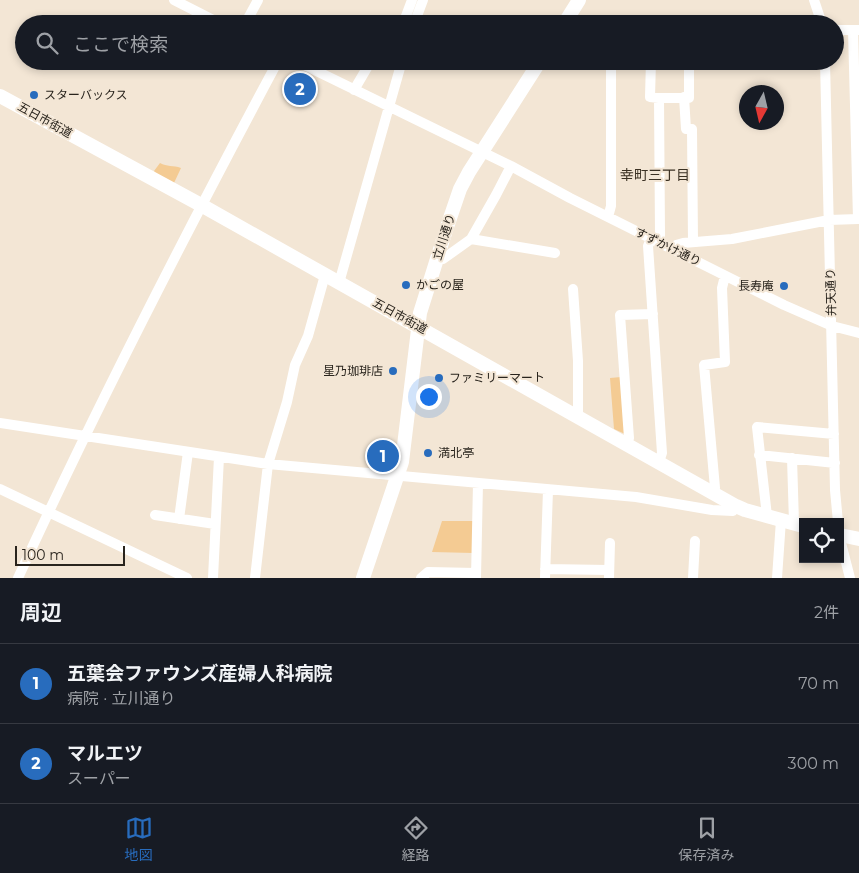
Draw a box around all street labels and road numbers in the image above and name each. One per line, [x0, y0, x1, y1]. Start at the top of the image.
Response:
street label: 五日市街道 [15, 98, 75, 141]
street label: 立川通り [429, 212, 458, 262]
street label: すずかけ通り [633, 224, 704, 269]
street label: 弁天通り [823, 268, 838, 316]
street label: 五日市街道 [370, 294, 430, 337]

